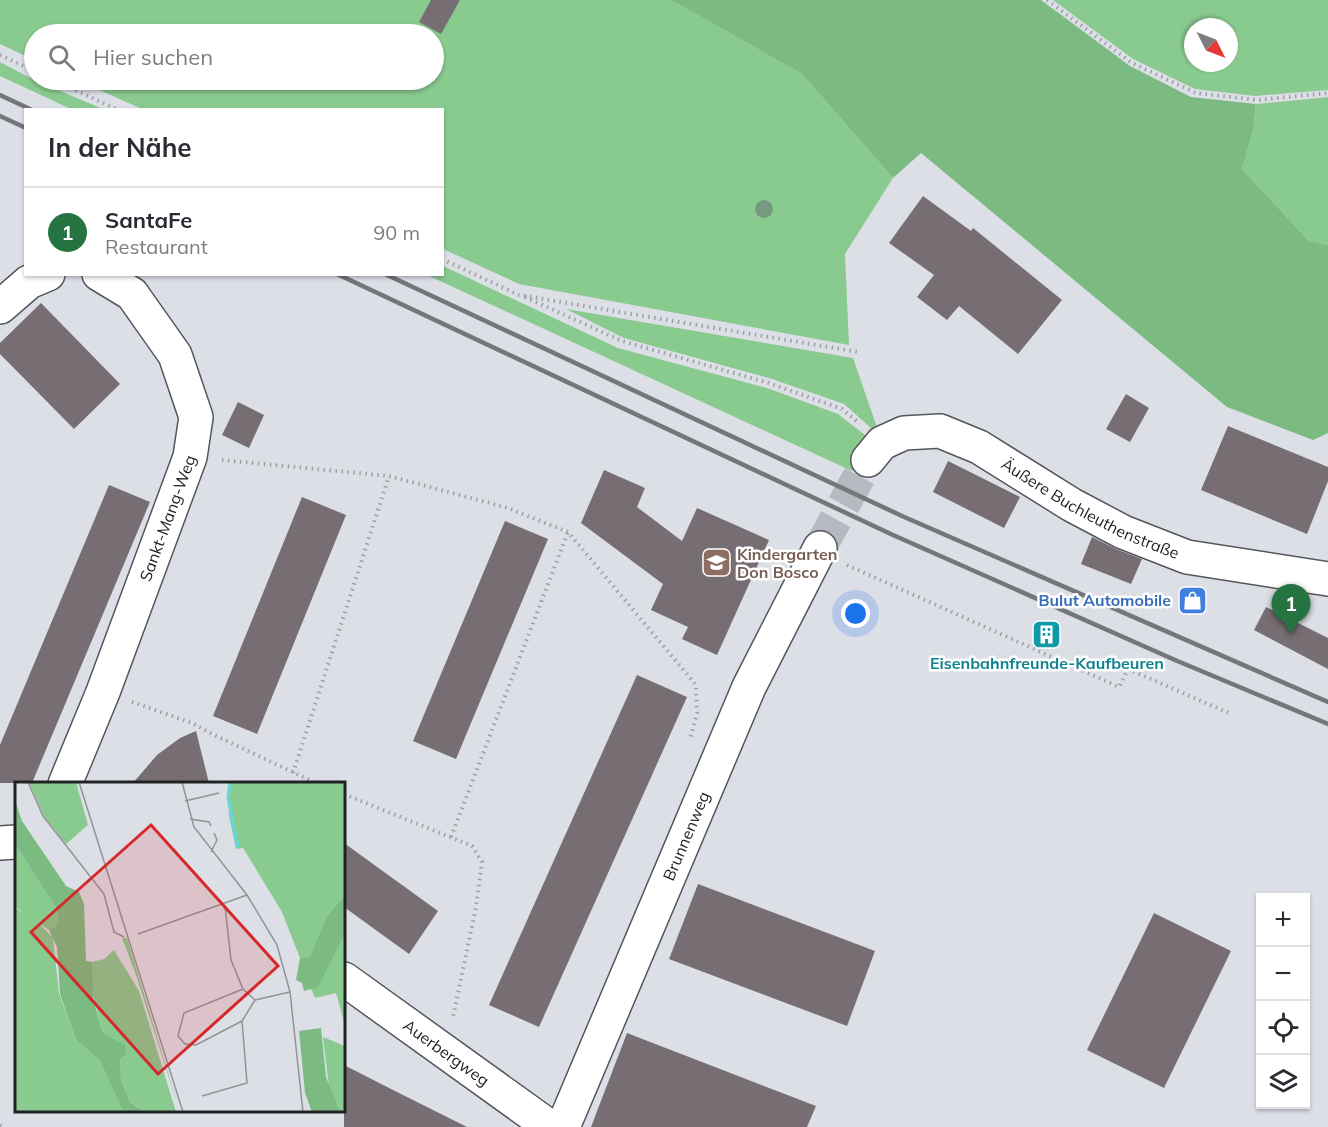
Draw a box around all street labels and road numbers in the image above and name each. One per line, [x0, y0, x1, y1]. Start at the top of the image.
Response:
street label: Sankt-Mang-Weg [135, 452, 200, 584]
street label: Äußere Buchleuthenstraße [998, 454, 1182, 563]
street label: Brunnenweg [658, 788, 714, 884]
street label: Auerbergweg [399, 1015, 493, 1090]

